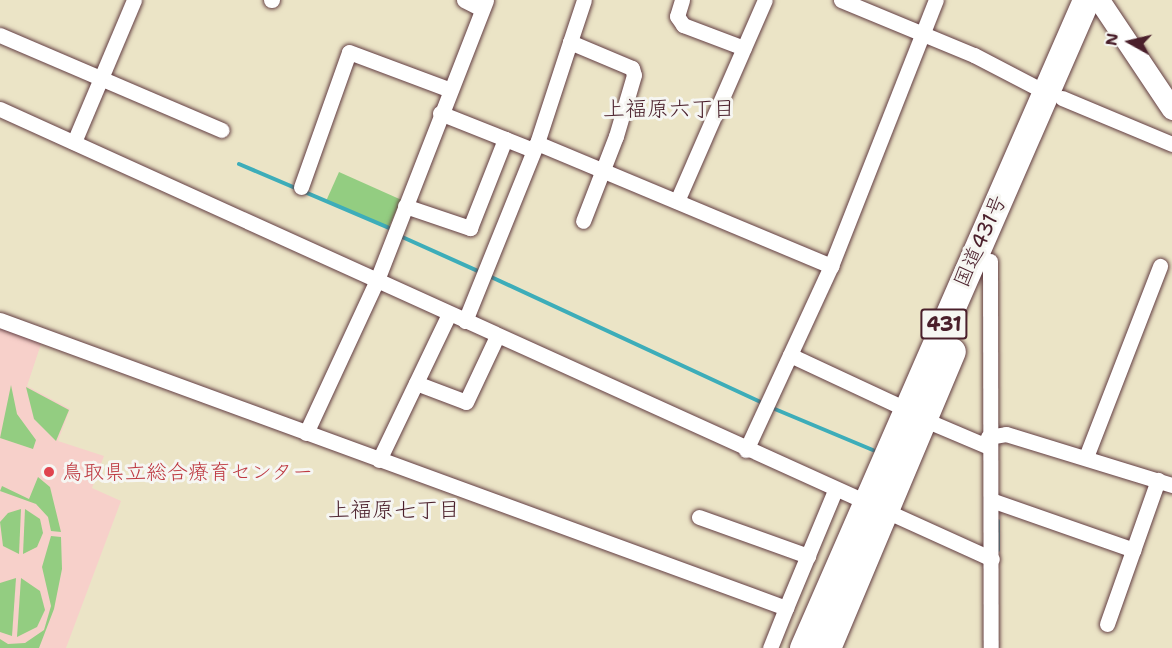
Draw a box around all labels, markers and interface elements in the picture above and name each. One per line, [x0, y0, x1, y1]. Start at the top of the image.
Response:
north arrow [1100, 12, 1160, 72]
text: N [1100, 32, 1123, 47]
district label: 上福原六丁目 [603, 96, 735, 122]
street label: 国道431号 [948, 191, 1012, 291]
road number: 431 [920, 307, 968, 341]
place label: 鳥取県立総合療育センター [62, 459, 314, 485]
marker: 鳥取県立総合療育センター [40, 463, 58, 481]
district label: 上福原七丁目 [328, 497, 460, 523]

